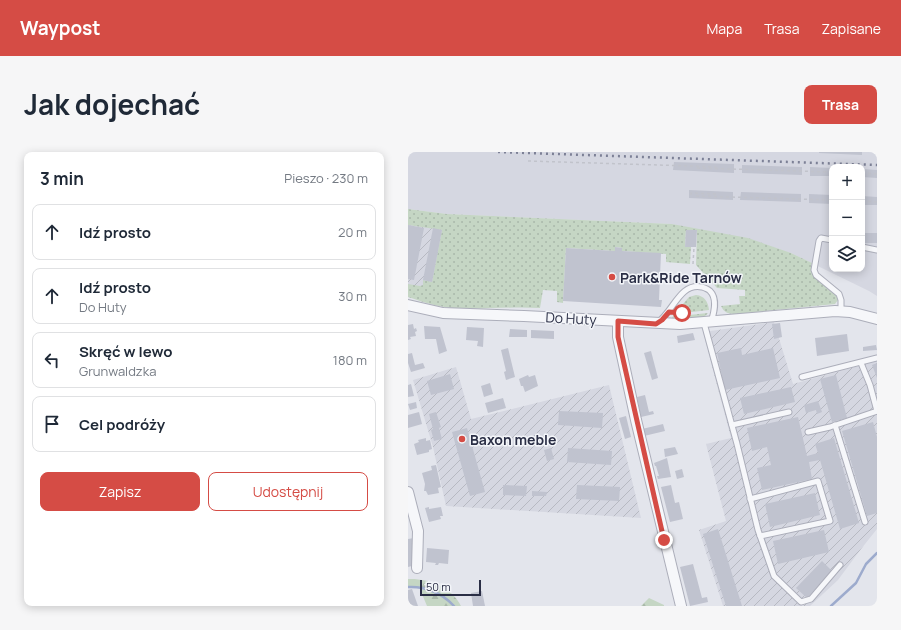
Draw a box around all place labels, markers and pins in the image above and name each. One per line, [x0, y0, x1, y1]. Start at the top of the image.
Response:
place label: Park&Ride Tarnów [620, 268, 742, 287]
marker: Park&Ride Tarnów [607, 272, 617, 282]
place label: Baxon meble [470, 430, 556, 449]
marker: Baxon meble [457, 434, 467, 444]

